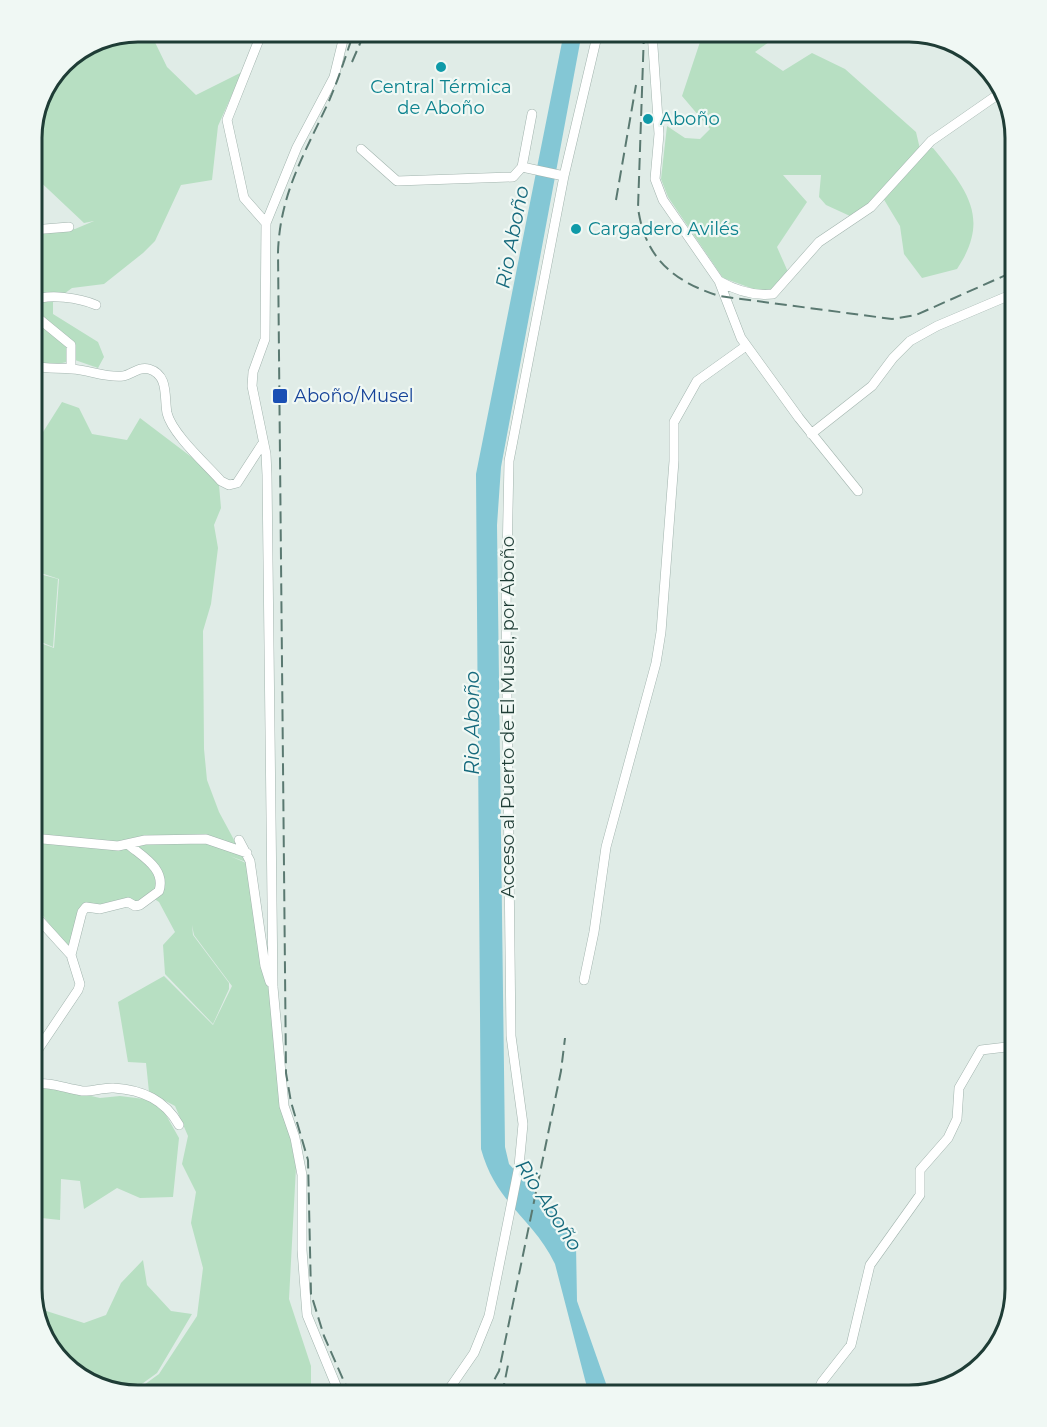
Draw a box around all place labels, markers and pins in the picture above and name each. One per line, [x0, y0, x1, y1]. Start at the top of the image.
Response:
marker: Central Térmica de Aboño [434, 60, 448, 74]
place label: Central Térmica de Aboño [370, 76, 512, 119]
place label: Aboño [660, 108, 720, 130]
marker: Aboño [641, 112, 655, 126]
place label: Cargadero Avilés [588, 218, 739, 240]
marker: Cargadero Avilés [569, 222, 583, 236]
place label: Aboño/Musel [294, 385, 414, 407]
marker: Aboño/Musel [271, 387, 289, 405]

